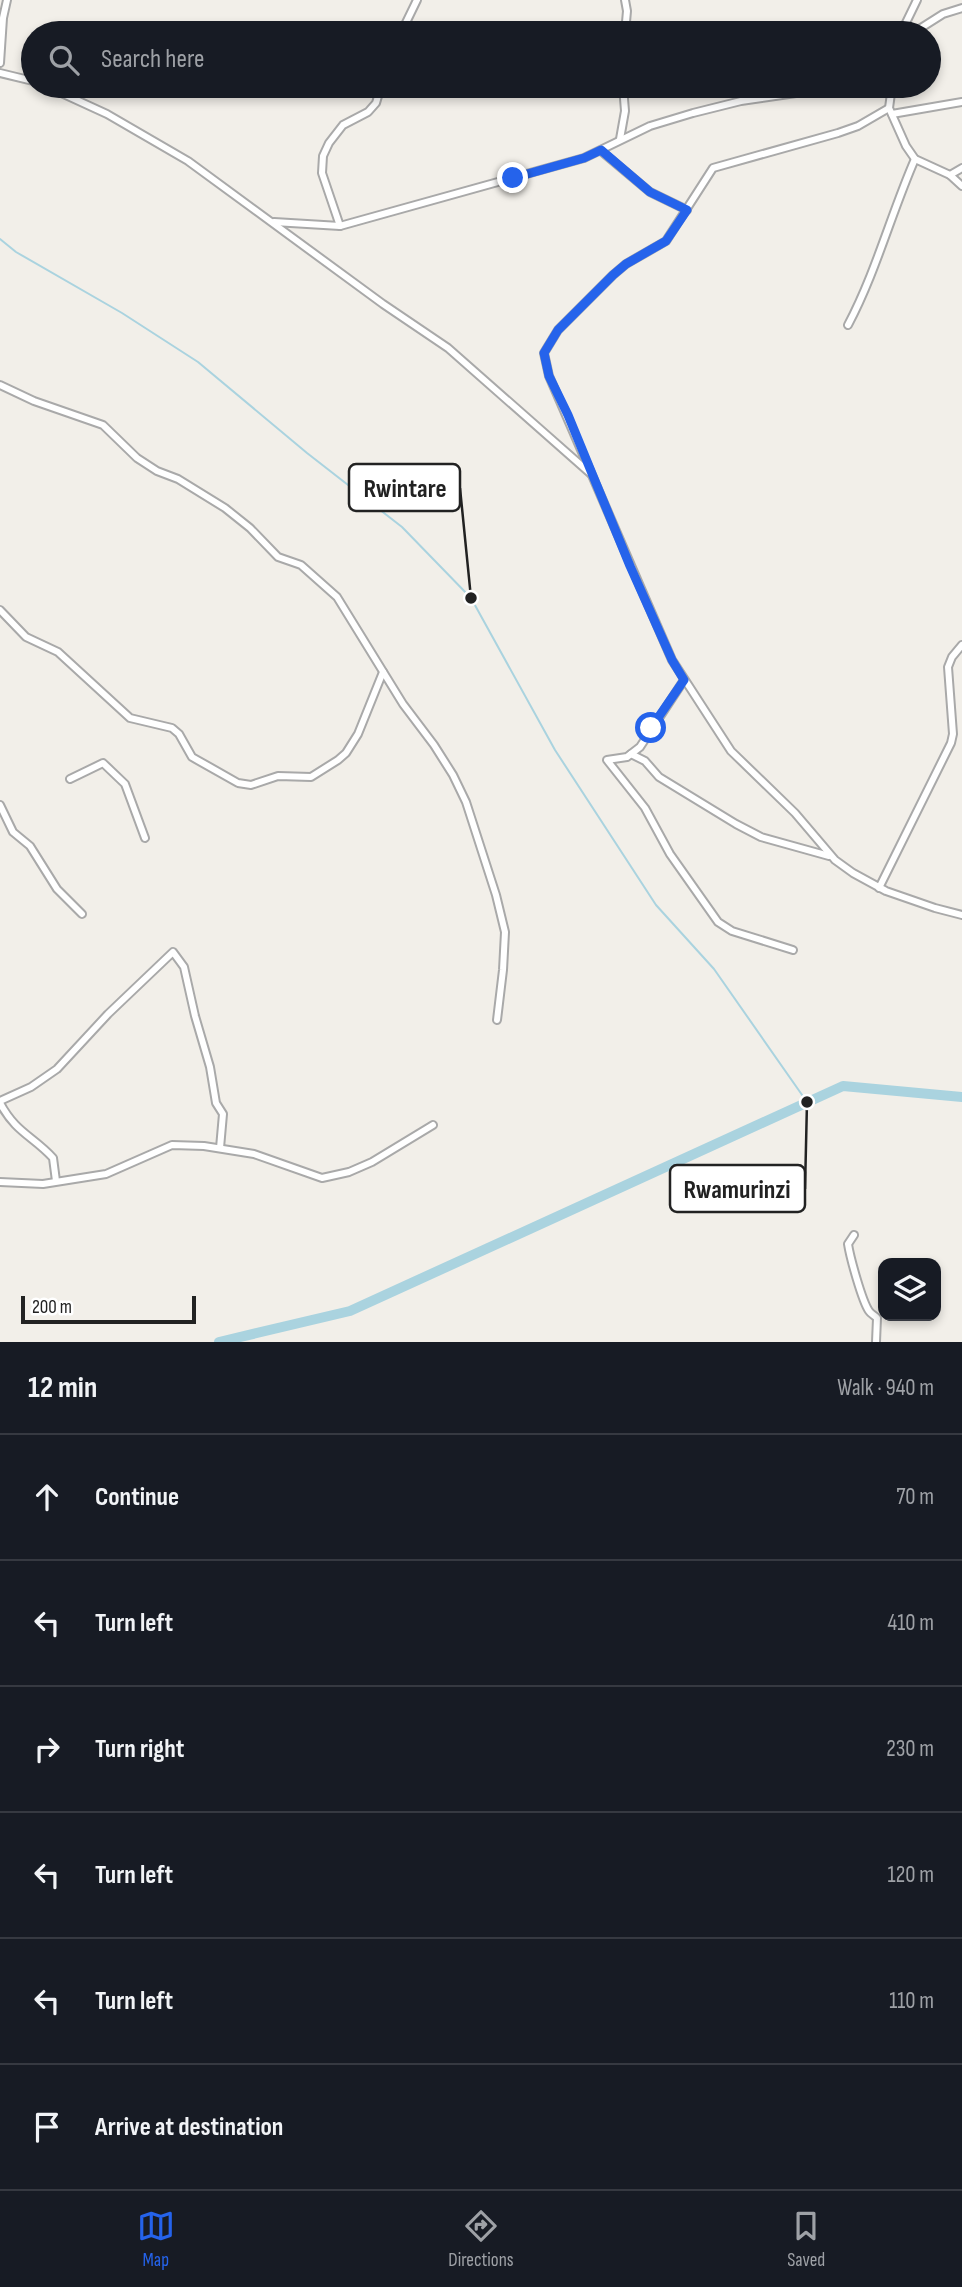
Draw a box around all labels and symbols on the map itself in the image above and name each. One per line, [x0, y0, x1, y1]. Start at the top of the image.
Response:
route end [497, 162, 528, 193]
callout: Rwintare [349, 464, 460, 511]
text: Rwintare [363, 474, 447, 505]
route start [635, 712, 666, 743]
callout: Rwamurinzi [670, 1165, 805, 1212]
text: Rwamurinzi [683, 1175, 791, 1206]
scale bar [21, 1293, 196, 1325]

